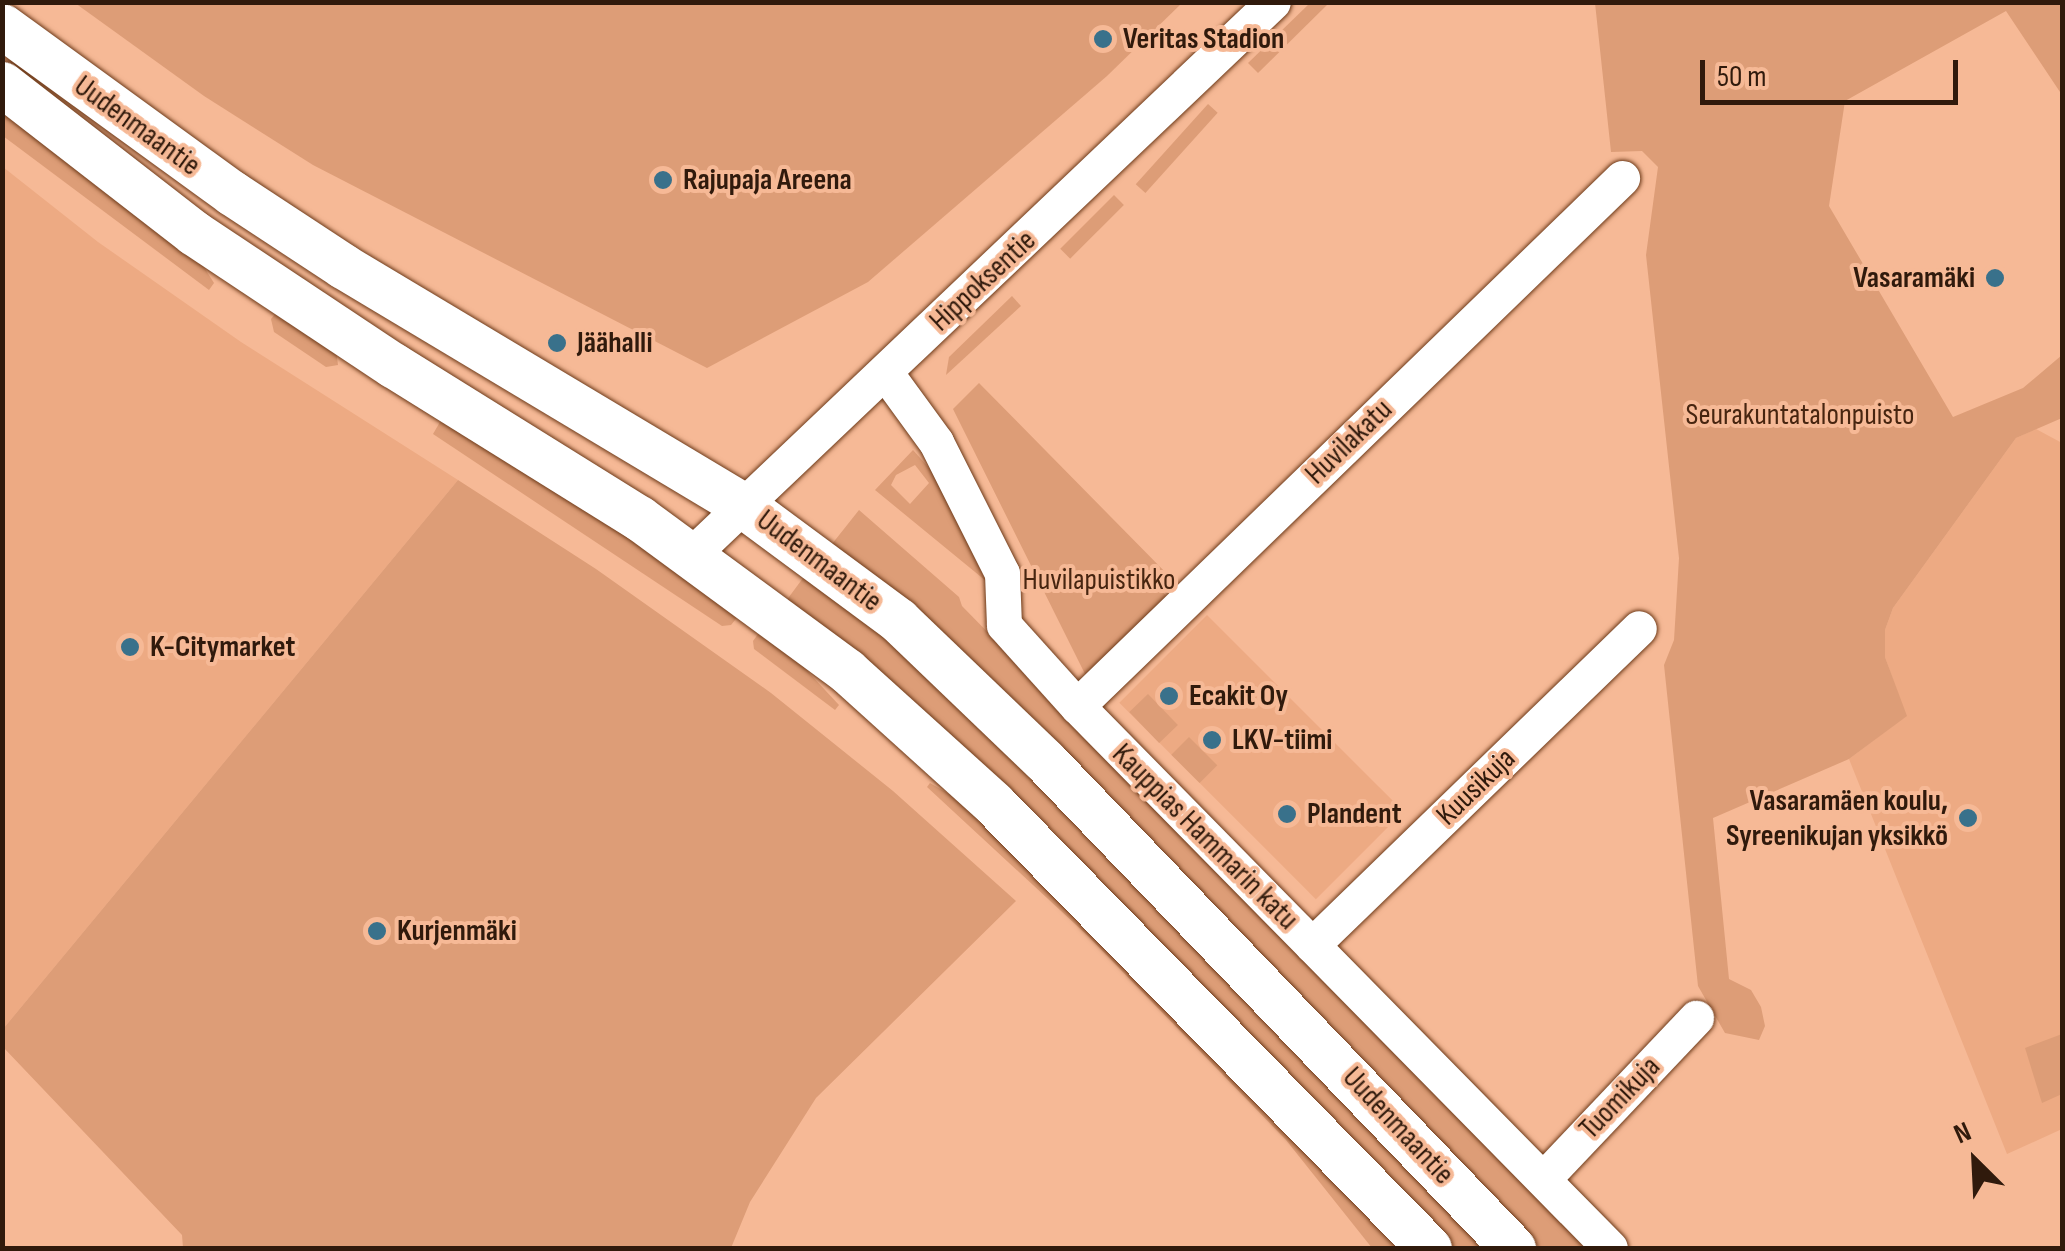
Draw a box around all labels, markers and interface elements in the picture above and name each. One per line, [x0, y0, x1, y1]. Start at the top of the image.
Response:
place label: Veritas Stadion [1123, 21, 1284, 57]
marker: Veritas Stadion [1092, 28, 1114, 50]
scale bar [1705, 40, 1962, 102]
text: 50 m [1717, 59, 1766, 95]
street label: Uudenmaantie [67, 68, 207, 184]
place label: Rajupaja Areena [683, 162, 852, 198]
marker: Rajupaja Areena [652, 169, 674, 191]
street label: Hippoksentie [923, 223, 1043, 339]
place label: Vasaramäki [1853, 260, 1975, 296]
marker: Vasaramäki [1984, 267, 2006, 289]
place label: Jäähalli [577, 325, 653, 361]
marker: Jäähalli [546, 332, 568, 354]
street label: Huvilakatu [1298, 392, 1400, 492]
park label: Seurakuntatalonpuisto [1686, 397, 1914, 433]
street label: Uudenmaantie [749, 502, 889, 620]
park label: Huvilapuistikko [1022, 562, 1176, 598]
place label: K-Citymarket [150, 629, 295, 665]
marker: K-Citymarket [119, 636, 141, 658]
place label: Ecakit Oy [1189, 678, 1288, 714]
marker: Ecakit Oy [1158, 685, 1180, 707]
place label: LKV-tiimi [1232, 722, 1332, 758]
marker: LKV-tiimi [1201, 729, 1223, 751]
street label: Kauppias Hammarin katu [1104, 736, 1306, 938]
street label: Kuusikuja [1429, 741, 1523, 833]
place label: Vasaramäen koulu, Syreenikujan yksikkö [1726, 783, 1948, 854]
place label: Plandent [1307, 796, 1402, 832]
marker: Plandent [1276, 803, 1298, 825]
marker: Vasaramäen koulu, Syreenikujan yksikkö [1957, 807, 1979, 829]
place label: Kurjenmäki [397, 913, 517, 949]
marker: Kurjenmäki [366, 920, 388, 942]
street label: Tuomikuja [1572, 1049, 1668, 1147]
street label: Uudenmaantie [1335, 1060, 1461, 1192]
north arrow [1925, 1111, 2025, 1211]
text: N [1949, 1115, 1976, 1151]

